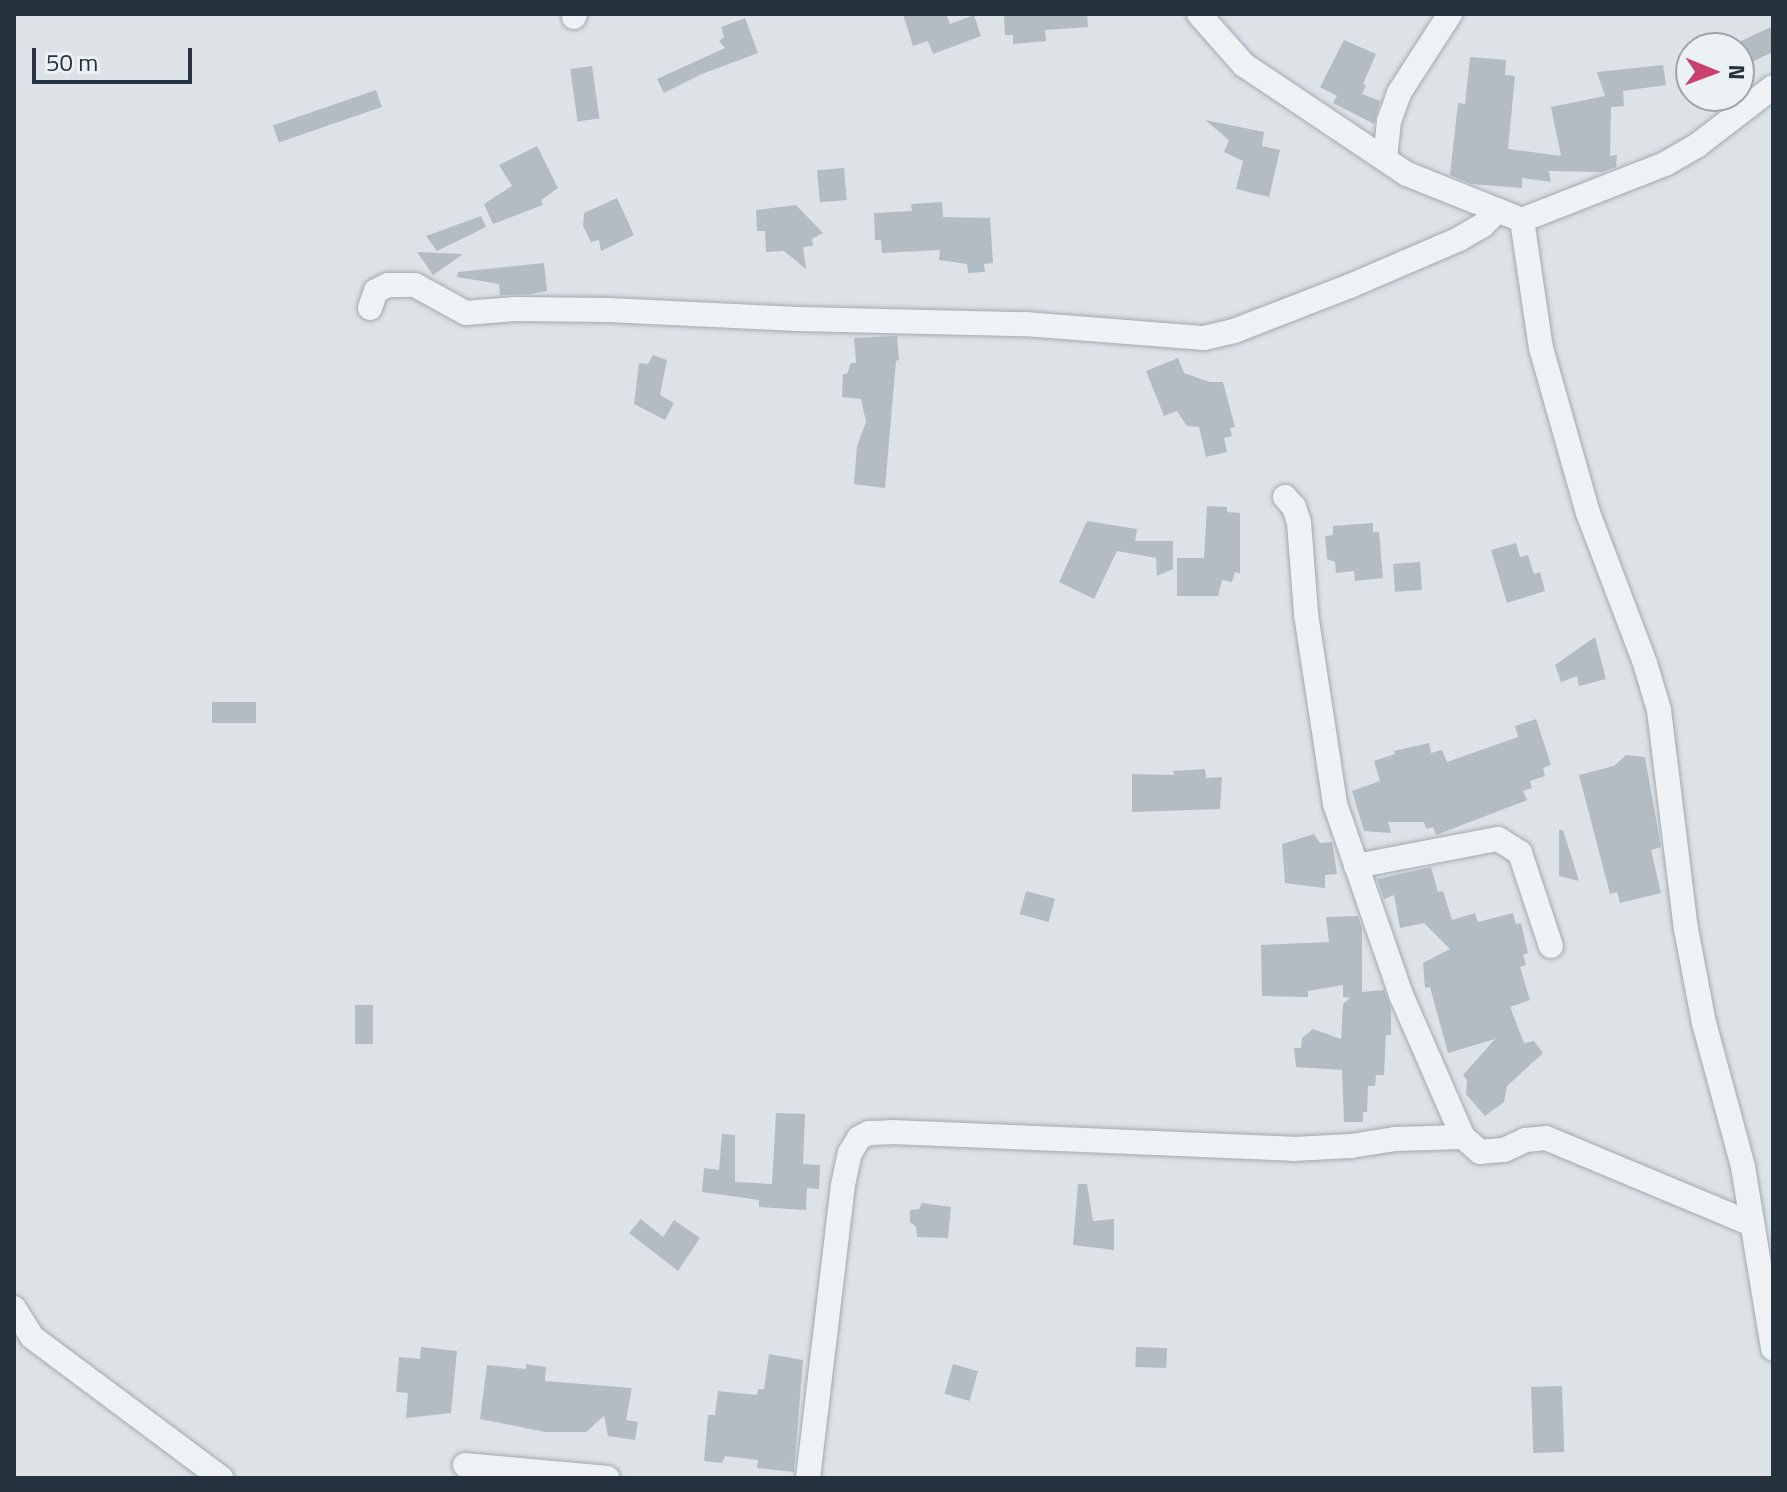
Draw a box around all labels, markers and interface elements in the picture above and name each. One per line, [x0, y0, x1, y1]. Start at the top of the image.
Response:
scale bar [36, 32, 196, 82]
north arrow [1675, 32, 1755, 112]
text: 50 m [46, 44, 98, 80]
text: N [1720, 64, 1754, 80]

